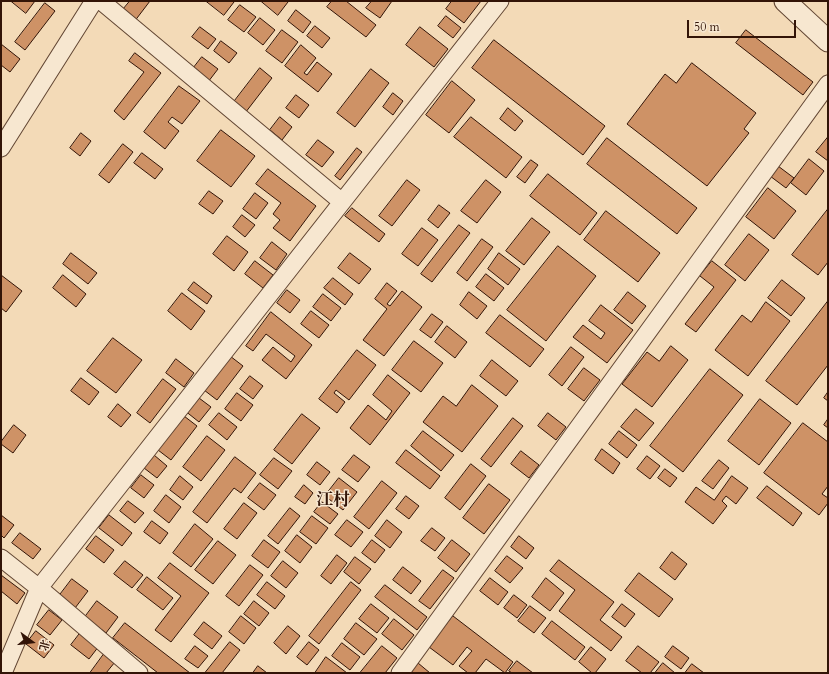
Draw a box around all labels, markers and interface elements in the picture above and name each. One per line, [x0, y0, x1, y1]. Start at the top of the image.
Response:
scale bar [689, 12, 798, 38]
text: 50 m [694, 19, 720, 35]
district label: 江村 [316, 491, 350, 511]
north arrow [12, 622, 52, 662]
text: 北 [35, 638, 53, 652]

